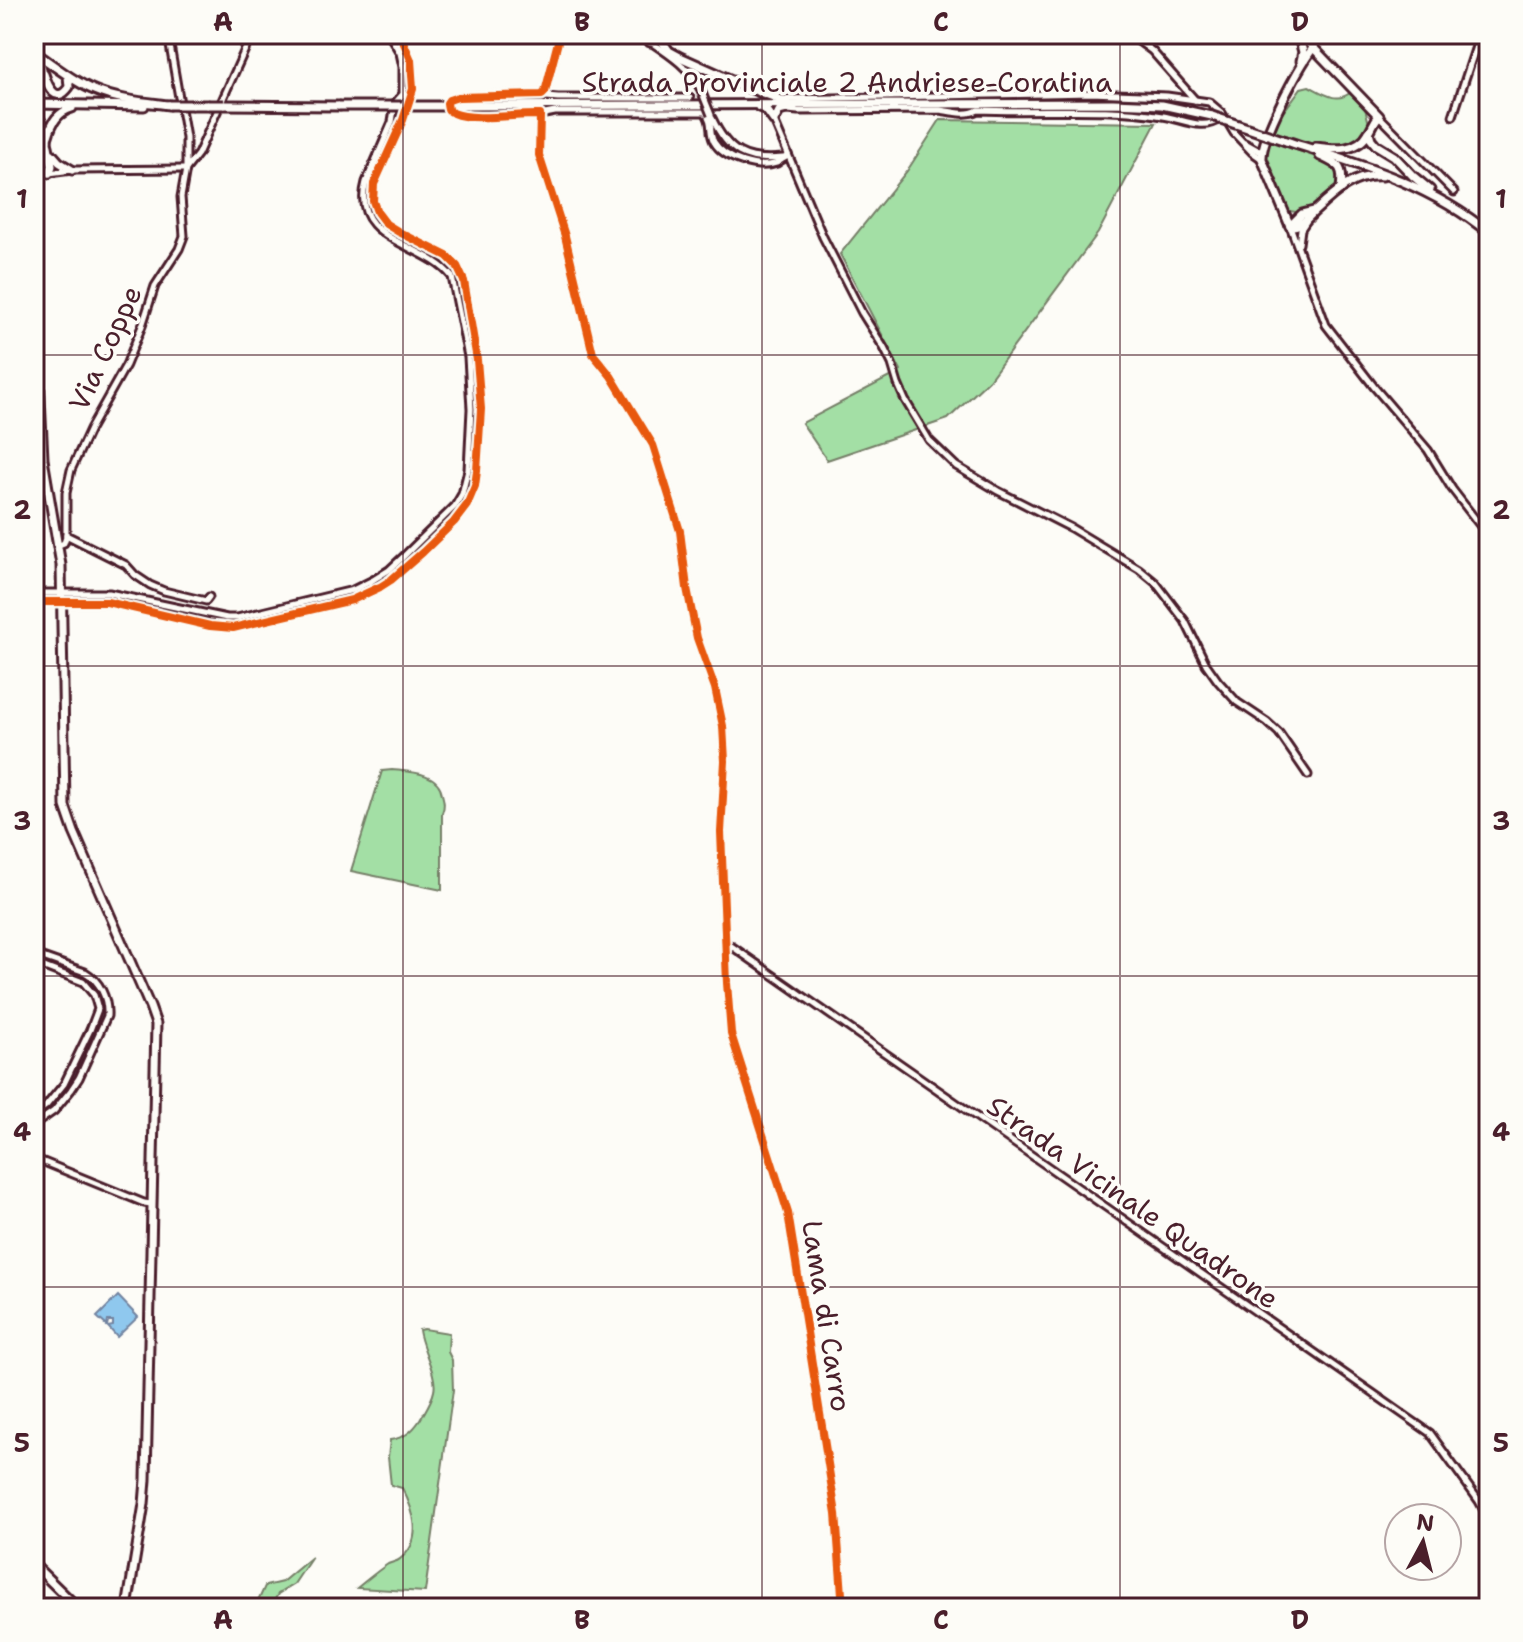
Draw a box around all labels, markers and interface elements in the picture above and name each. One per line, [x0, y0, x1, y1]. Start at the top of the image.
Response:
text: A [213, 4, 233, 39]
text: B [574, 4, 590, 39]
text: C [933, 4, 949, 39]
text: D [1291, 4, 1309, 39]
street label: Strada Provinciale 2 Andriese-Coratina [582, 63, 1112, 101]
text: 1 [16, 181, 28, 216]
text: 1 [1495, 181, 1507, 216]
street label: Via Coppe [59, 279, 151, 417]
text: 2 [13, 492, 31, 527]
text: 2 [1492, 492, 1510, 527]
text: 3 [13, 803, 31, 838]
text: 3 [1492, 803, 1510, 838]
street label: Strada Vicinale Quadrone [979, 1087, 1287, 1317]
text: 4 [13, 1114, 31, 1149]
text: 4 [1492, 1114, 1510, 1149]
street label: Lama di Carro [793, 1217, 861, 1415]
text: 5 [14, 1425, 30, 1460]
text: 5 [1493, 1425, 1509, 1460]
north arrow [1383, 1502, 1463, 1582]
text: N [1415, 1507, 1436, 1538]
text: A [213, 1602, 233, 1637]
text: B [574, 1602, 590, 1637]
text: C [933, 1602, 949, 1637]
text: D [1291, 1602, 1309, 1637]

